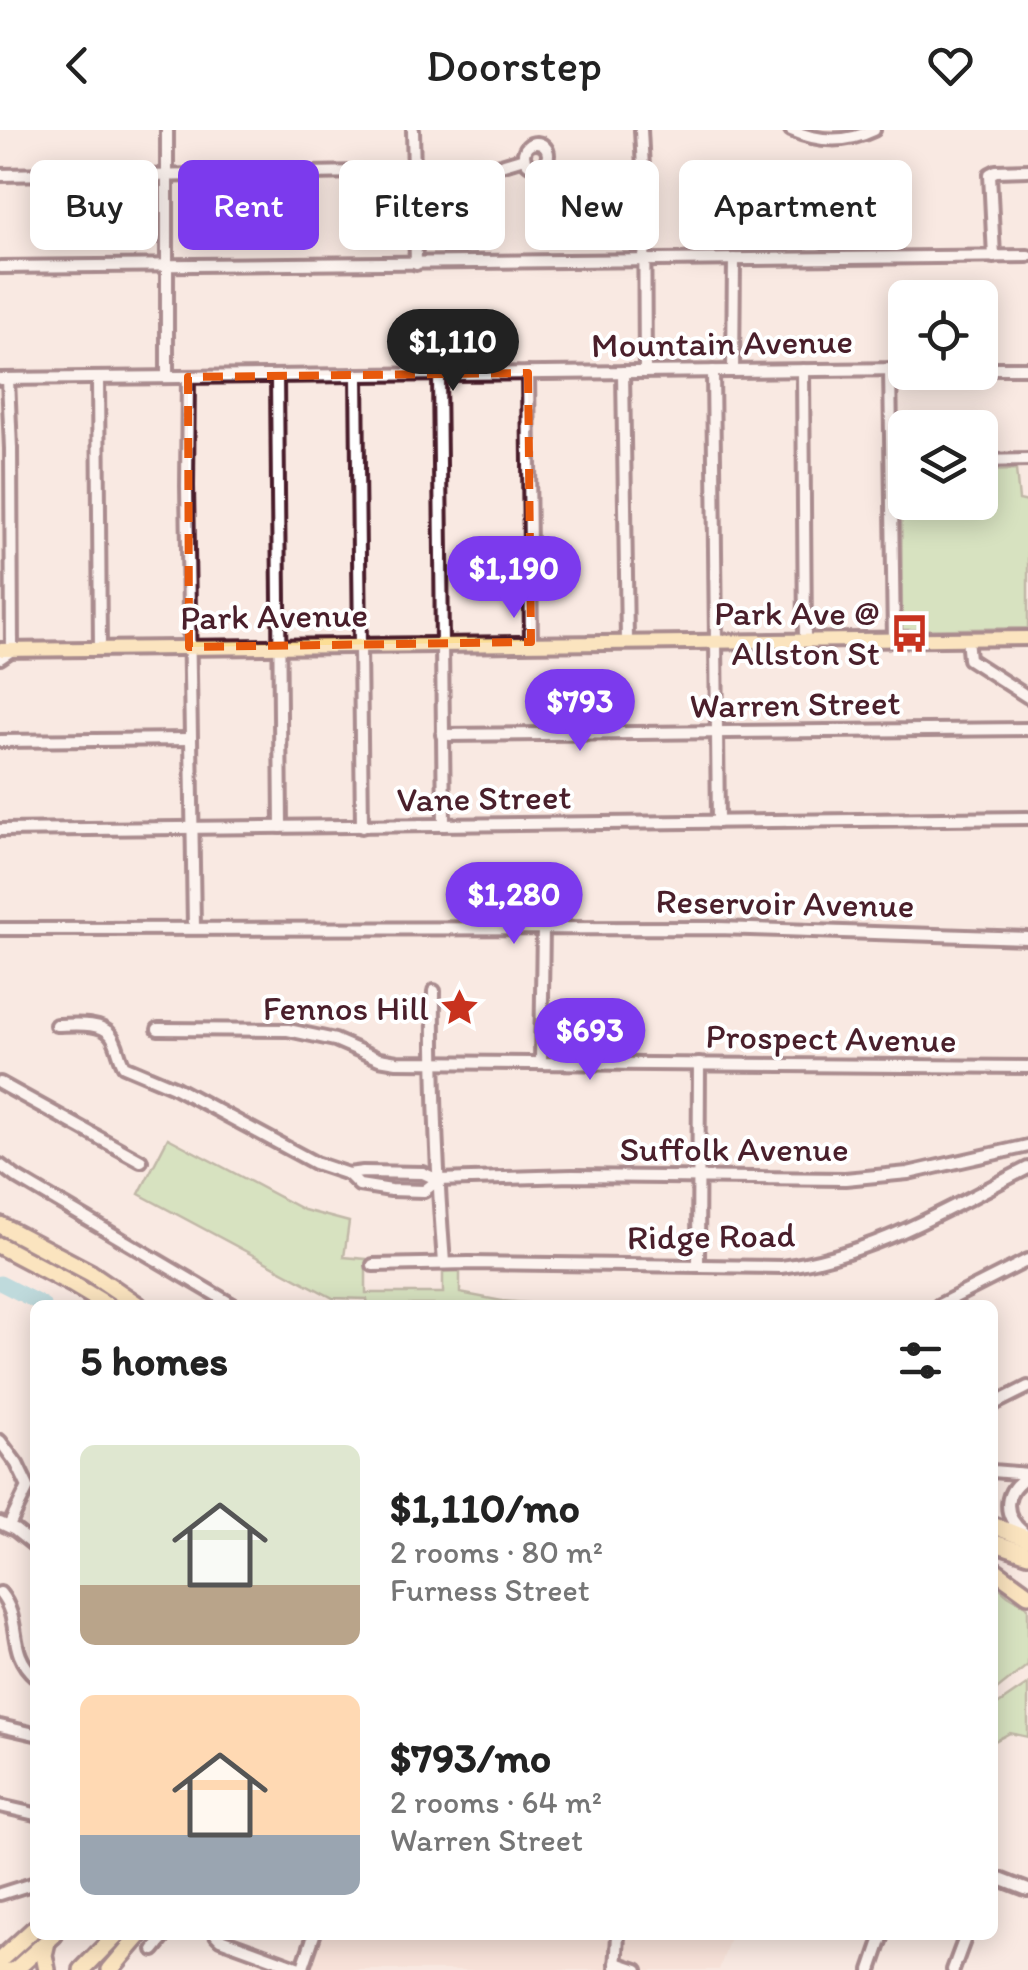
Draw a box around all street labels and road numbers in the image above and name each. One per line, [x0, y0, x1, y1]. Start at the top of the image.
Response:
street label: Mountain Avenue [591, 320, 853, 366]
street label: Park Avenue [180, 593, 368, 639]
street label: Warren Street [689, 681, 901, 727]
street label: Vane Street [396, 775, 572, 821]
street label: Reservoir Avenue [655, 880, 915, 926]
street label: Prospect Avenue [705, 1015, 957, 1061]
street label: Suffolk Avenue [619, 1128, 849, 1170]
street label: Ridge Road [626, 1214, 796, 1258]

